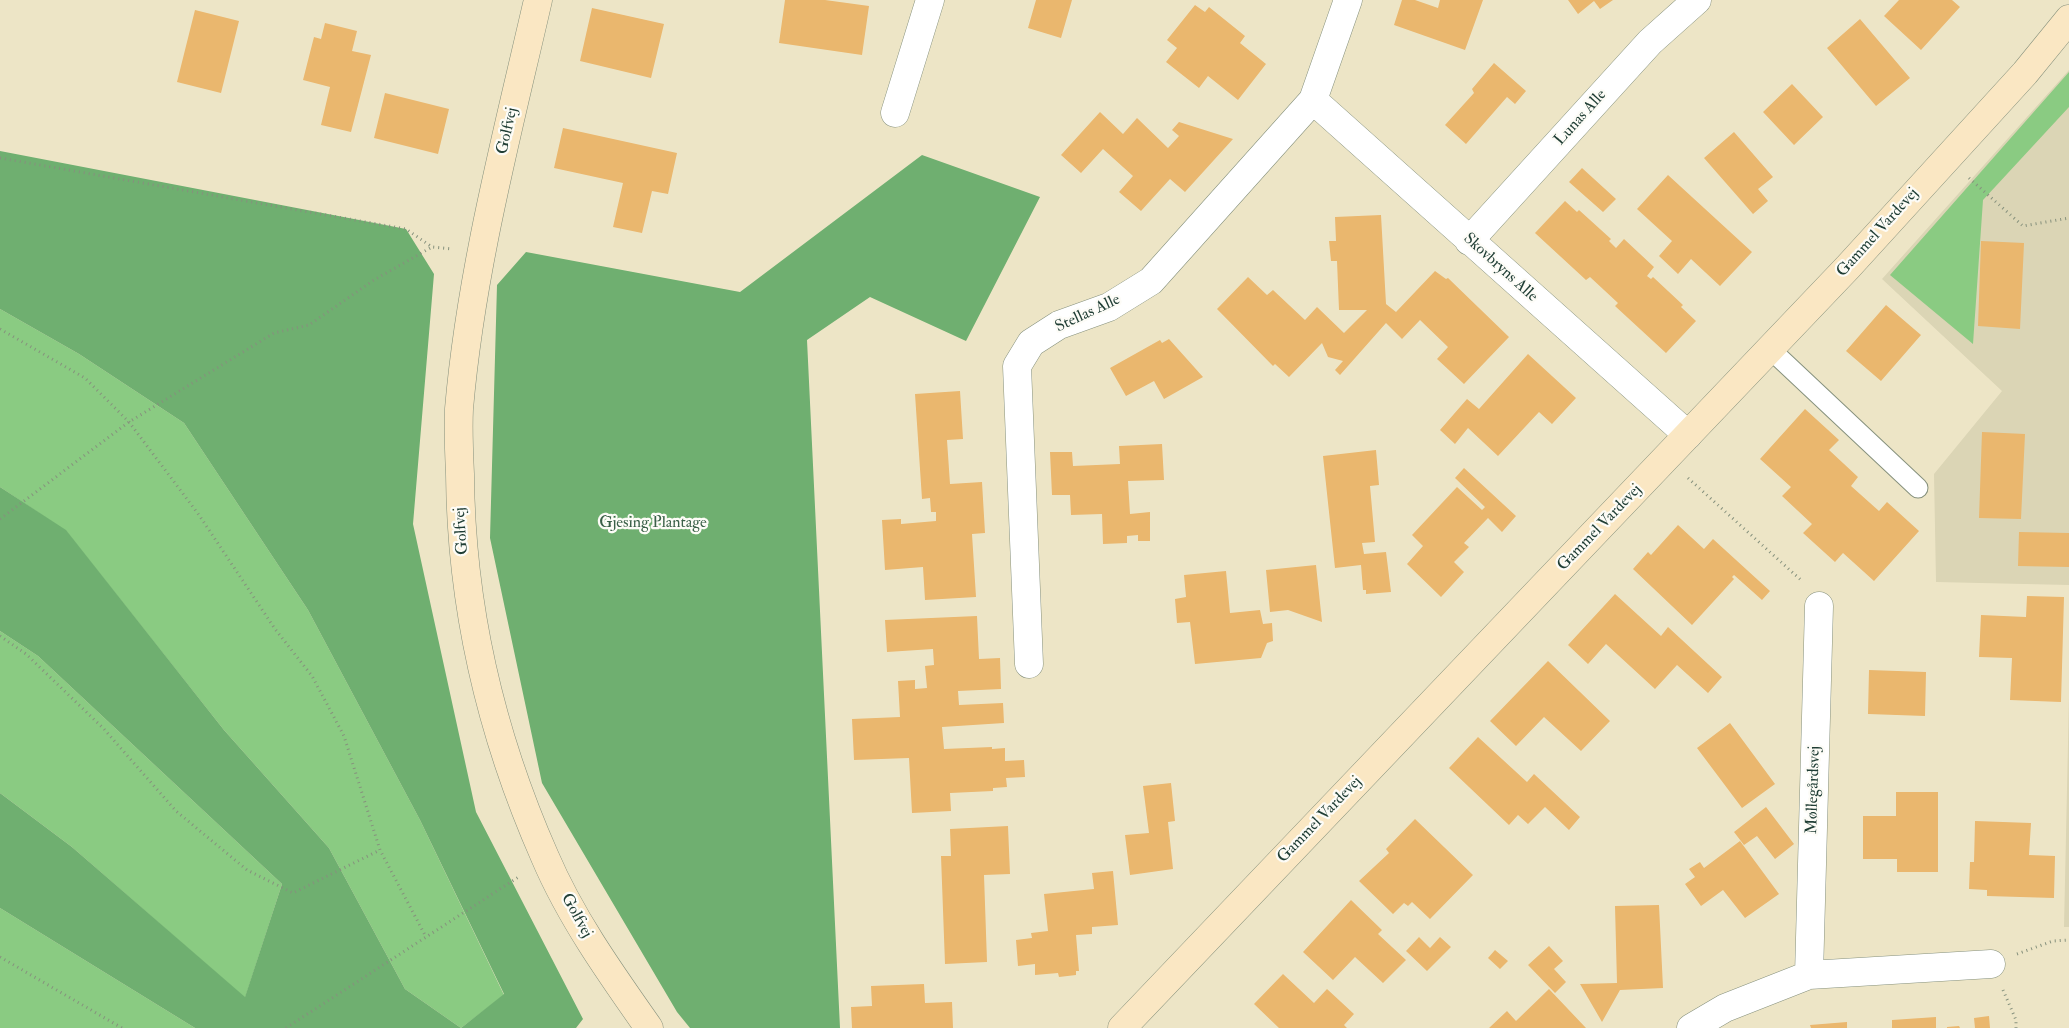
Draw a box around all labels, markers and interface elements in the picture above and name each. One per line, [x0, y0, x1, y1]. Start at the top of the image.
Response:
street label: Lunas Alle [1551, 86, 1611, 150]
street label: Golfvej [493, 106, 523, 156]
street label: Gammel Vardevej [1833, 185, 1923, 281]
street label: Skovbryns Alle [1459, 230, 1541, 306]
street label: Stellas Alle [1052, 291, 1124, 337]
street label: Gammel Vardevej [1554, 481, 1646, 575]
street label: Golfvej [451, 507, 473, 555]
park label: Gjesing Plantage [599, 514, 707, 534]
street label: Møllegårdsvej [1803, 745, 1825, 835]
street label: Gammel Vardevej [1274, 773, 1366, 867]
street label: Golfvej [556, 891, 596, 941]

